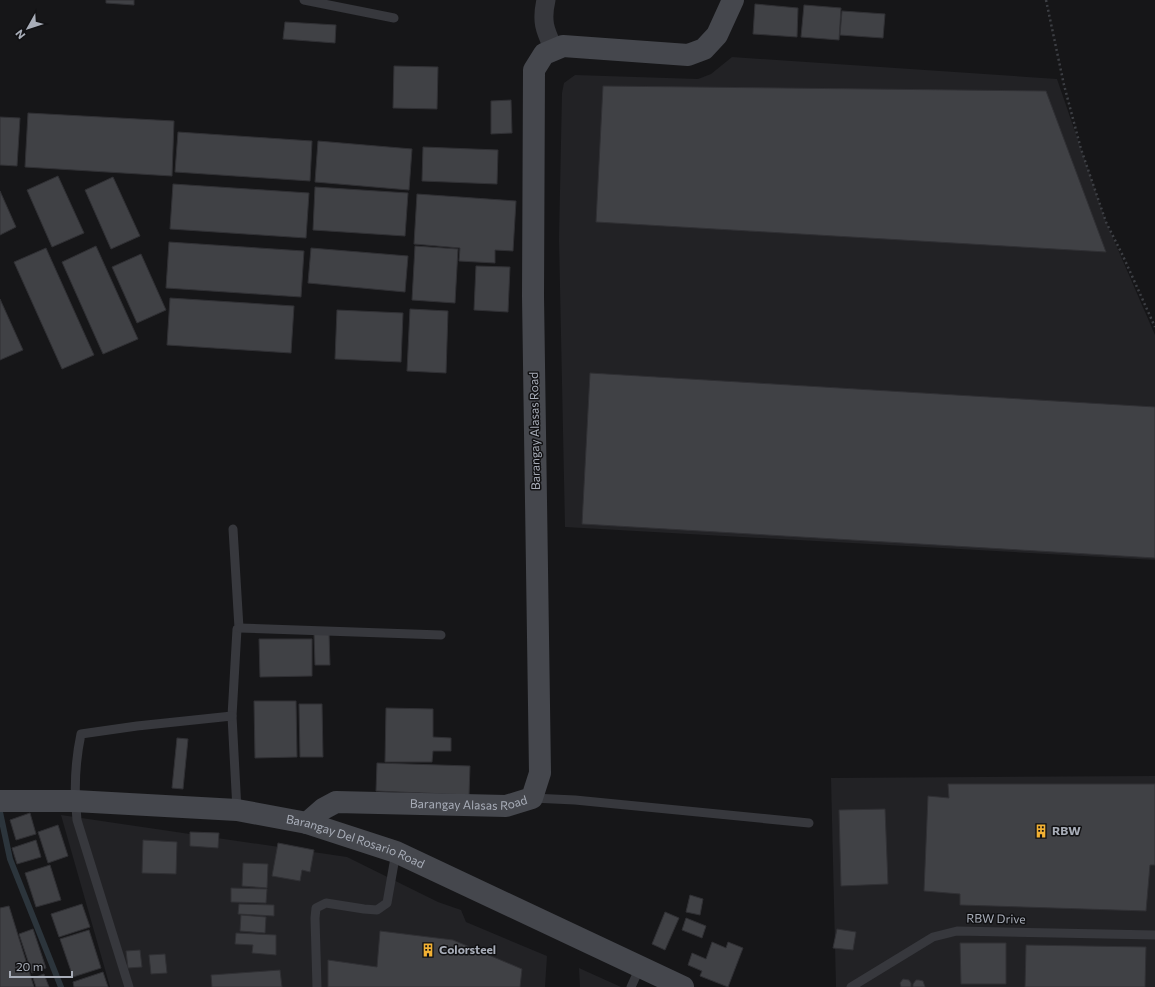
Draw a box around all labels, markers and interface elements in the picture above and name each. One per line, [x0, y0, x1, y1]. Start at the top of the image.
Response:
north arrow [8, 8, 48, 48]
text: N [12, 27, 27, 42]
street label: Barangay Alasas Road [526, 372, 542, 490]
street label: Barangay Alasas Road [410, 792, 529, 812]
street label: Barangay Del Rosario Road [285, 811, 427, 871]
building icon: RBW [1033, 823, 1049, 839]
place label: RBW [1052, 823, 1081, 837]
street label: RBW Drive [966, 910, 1026, 926]
building icon: Colorsteel [420, 942, 436, 958]
place label: Colorsteel [439, 942, 496, 956]
scale bar [10, 953, 72, 979]
text: 20 m [16, 959, 43, 973]

